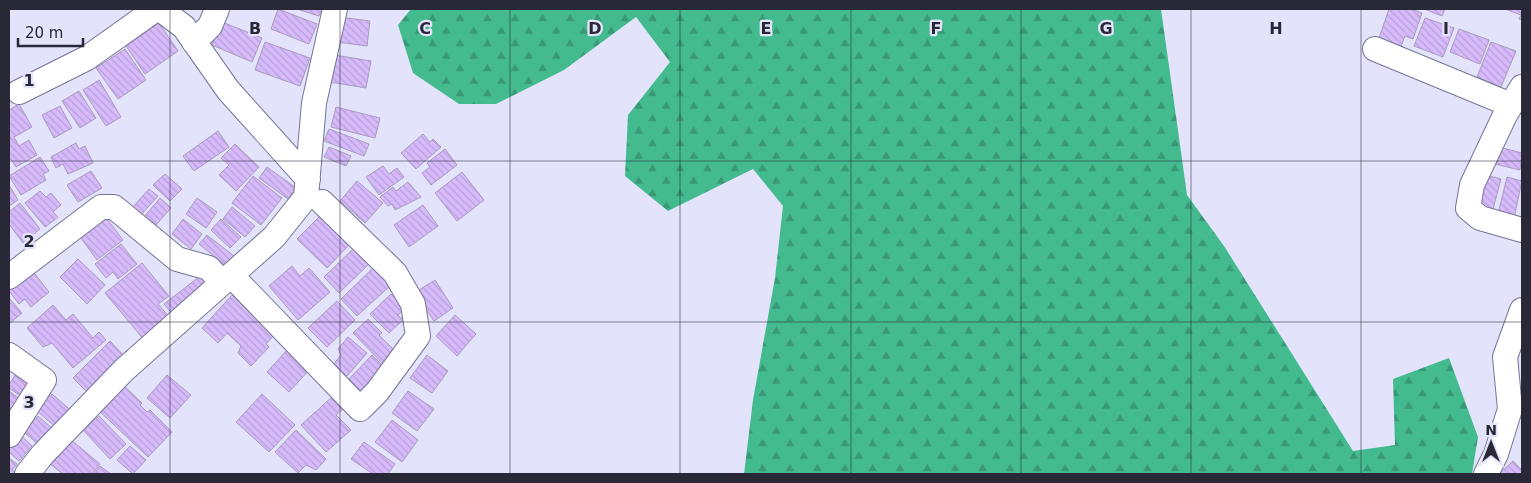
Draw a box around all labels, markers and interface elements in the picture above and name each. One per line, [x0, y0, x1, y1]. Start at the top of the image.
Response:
scale bar [18, 15, 82, 47]
text: B [249, 19, 261, 38]
text: C [419, 19, 431, 38]
text: D [588, 19, 602, 38]
text: E [761, 19, 771, 38]
text: F [931, 19, 941, 38]
text: G [1099, 19, 1113, 38]
text: H [1269, 19, 1283, 38]
text: I [1443, 19, 1449, 38]
text: 20 m [25, 24, 63, 42]
text: 1 [23, 71, 35, 90]
text: 2 [23, 232, 35, 251]
text: 3 [23, 393, 35, 412]
north arrow [1466, 418, 1516, 468]
text: N [1485, 422, 1497, 438]

